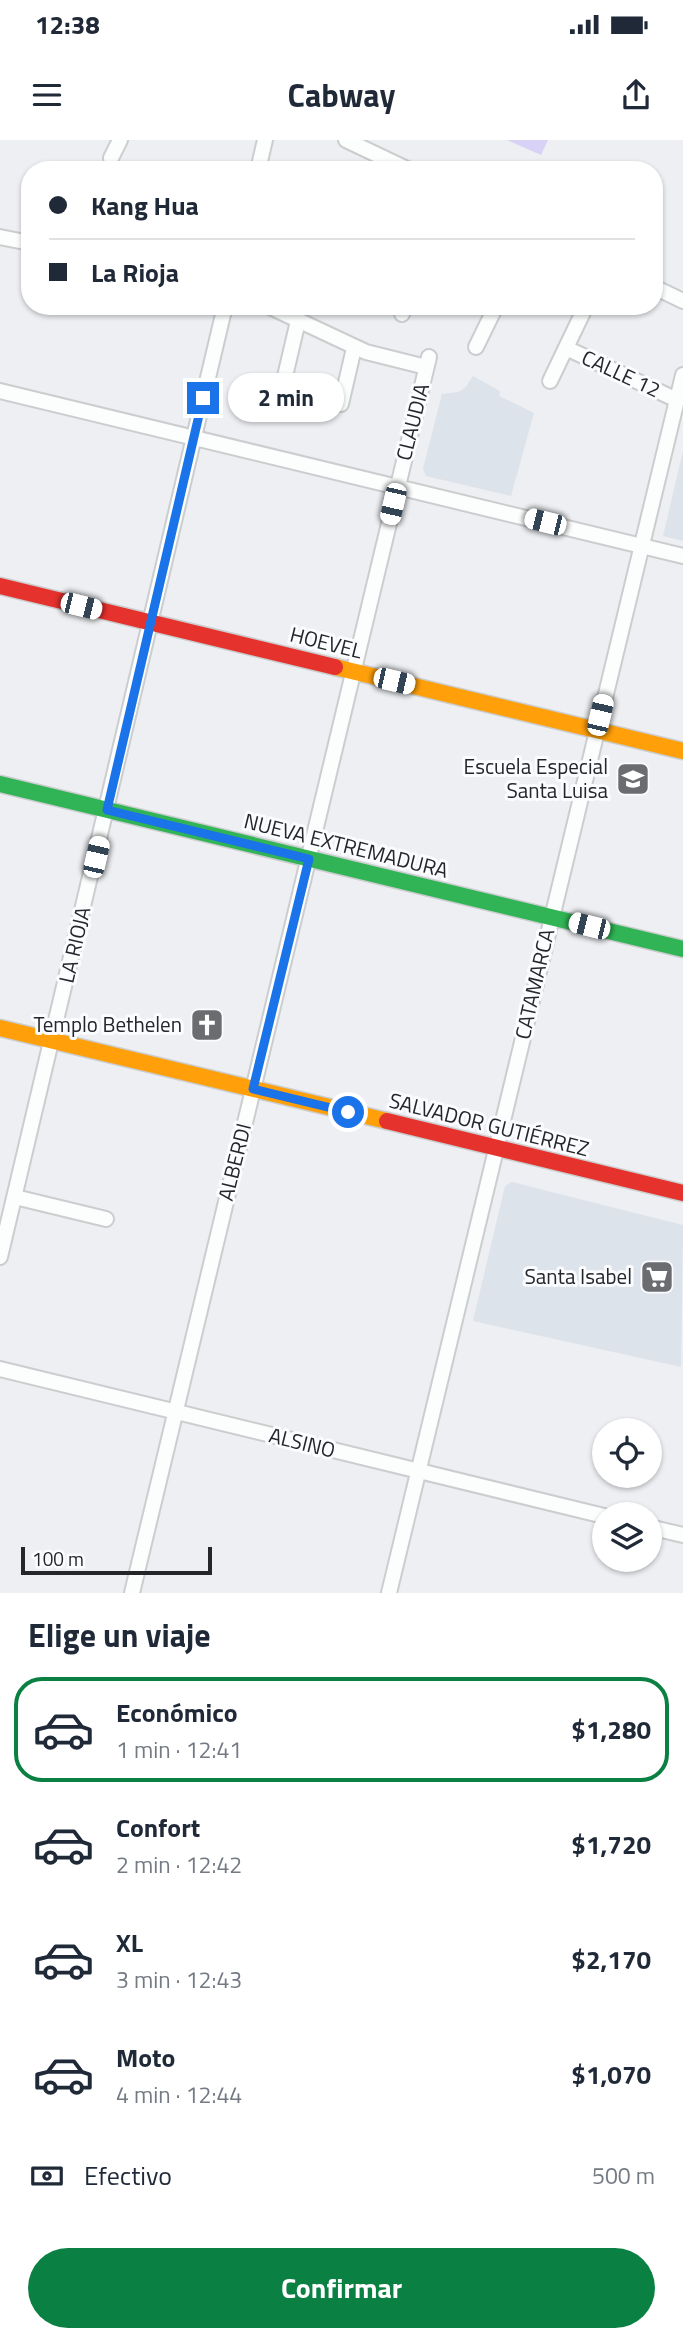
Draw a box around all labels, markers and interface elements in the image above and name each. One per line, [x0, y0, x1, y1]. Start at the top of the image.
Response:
text: 12:38 [35, 5, 100, 44]
text: Cabway [288, 71, 395, 119]
icon: menu [28, 76, 66, 114]
icon: share [617, 76, 655, 114]
text: Kang Hua [91, 186, 199, 225]
text: La Rioja [91, 253, 179, 292]
street label: CALLE 12 [577, 341, 666, 405]
callout: 2 min [228, 373, 343, 422]
street label: CLAUDIA [387, 379, 437, 464]
text: 2 min [258, 380, 314, 415]
route end [187, 382, 219, 414]
car [379, 481, 408, 527]
car [523, 507, 568, 537]
car [59, 591, 104, 621]
street label: HOEVEL [287, 618, 366, 666]
car [372, 666, 417, 696]
car [586, 692, 615, 738]
place label: Escuela Especial Santa Luisa [464, 750, 608, 806]
school or university icon: Escuela Especial Santa Luisa [614, 760, 652, 798]
street label: NUEVA EXTREMADURA [241, 804, 452, 886]
car [82, 834, 111, 880]
street label: LA RIOJA [50, 903, 98, 986]
car [567, 911, 612, 941]
street label: CATAMARCA [506, 925, 562, 1042]
church icon: Templo Bethelen [188, 1006, 226, 1044]
place label: Templo Bethelen [34, 1008, 182, 1040]
street label: SALVADOR GUTIÉRREZ [386, 1084, 592, 1164]
route start [332, 1096, 364, 1128]
street label: ALBERDI [209, 1120, 259, 1204]
supermarket icon: Santa Isabel [638, 1258, 676, 1296]
place label: Santa Isabel [524, 1260, 632, 1292]
street label: ALSINO [266, 1418, 339, 1466]
map controls [592, 1418, 662, 1572]
button: locate [592, 1418, 662, 1488]
button: layers [592, 1502, 662, 1572]
scale bar [21, 1544, 212, 1576]
text: 100 m [32, 1544, 84, 1573]
text: Elige un viaje [28, 1611, 211, 1659]
text: Económico [116, 1693, 238, 1732]
icon: car [32, 1698, 95, 1761]
text: $1,280 [571, 1710, 651, 1749]
text: 1 min · 12:41 [116, 1732, 242, 1767]
text: Confort [116, 1808, 200, 1847]
icon: car [32, 1813, 95, 1876]
text: $1,720 [571, 1825, 651, 1864]
text: 2 min · 12:42 [116, 1847, 242, 1882]
text: XL [116, 1923, 143, 1962]
icon: car [32, 1928, 95, 1991]
text: $2,170 [571, 1940, 651, 1979]
text: 3 min · 12:43 [116, 1962, 242, 1997]
text: Moto [116, 2038, 175, 2077]
icon: car [32, 2043, 95, 2106]
text: $1,070 [571, 2055, 651, 2094]
text: 4 min · 12:44 [116, 2077, 242, 2112]
text: Efectivo [84, 2156, 172, 2195]
icon: cash [28, 2157, 66, 2195]
text: 500 m [592, 2158, 655, 2193]
button: Confirmar [28, 2248, 655, 2328]

